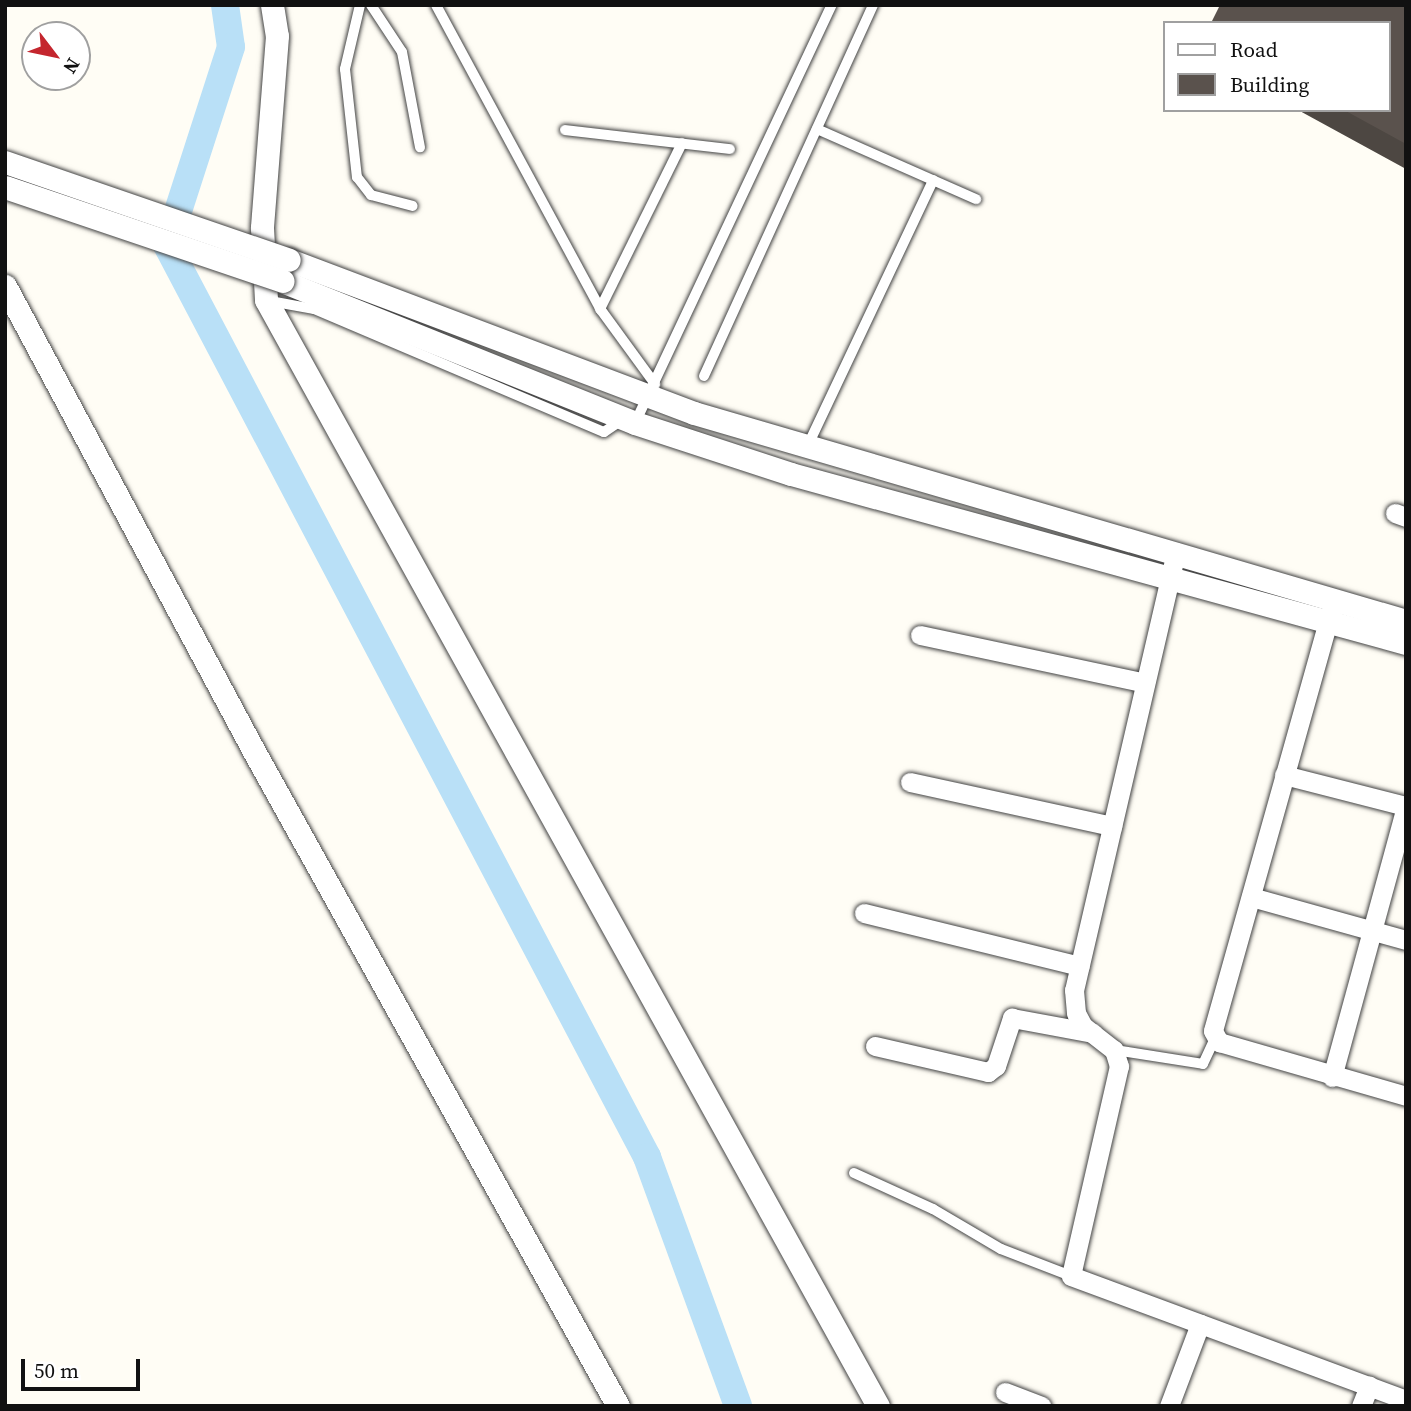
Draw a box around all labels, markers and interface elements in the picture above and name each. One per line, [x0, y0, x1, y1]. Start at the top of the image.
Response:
north arrow [21, 21, 91, 91]
legend [1162, 21, 1390, 112]
text: Road [1230, 35, 1278, 64]
text: N [57, 53, 87, 79]
text: Building [1230, 70, 1309, 99]
scale bar [24, 1344, 144, 1388]
text: 50 m [34, 1356, 79, 1385]

